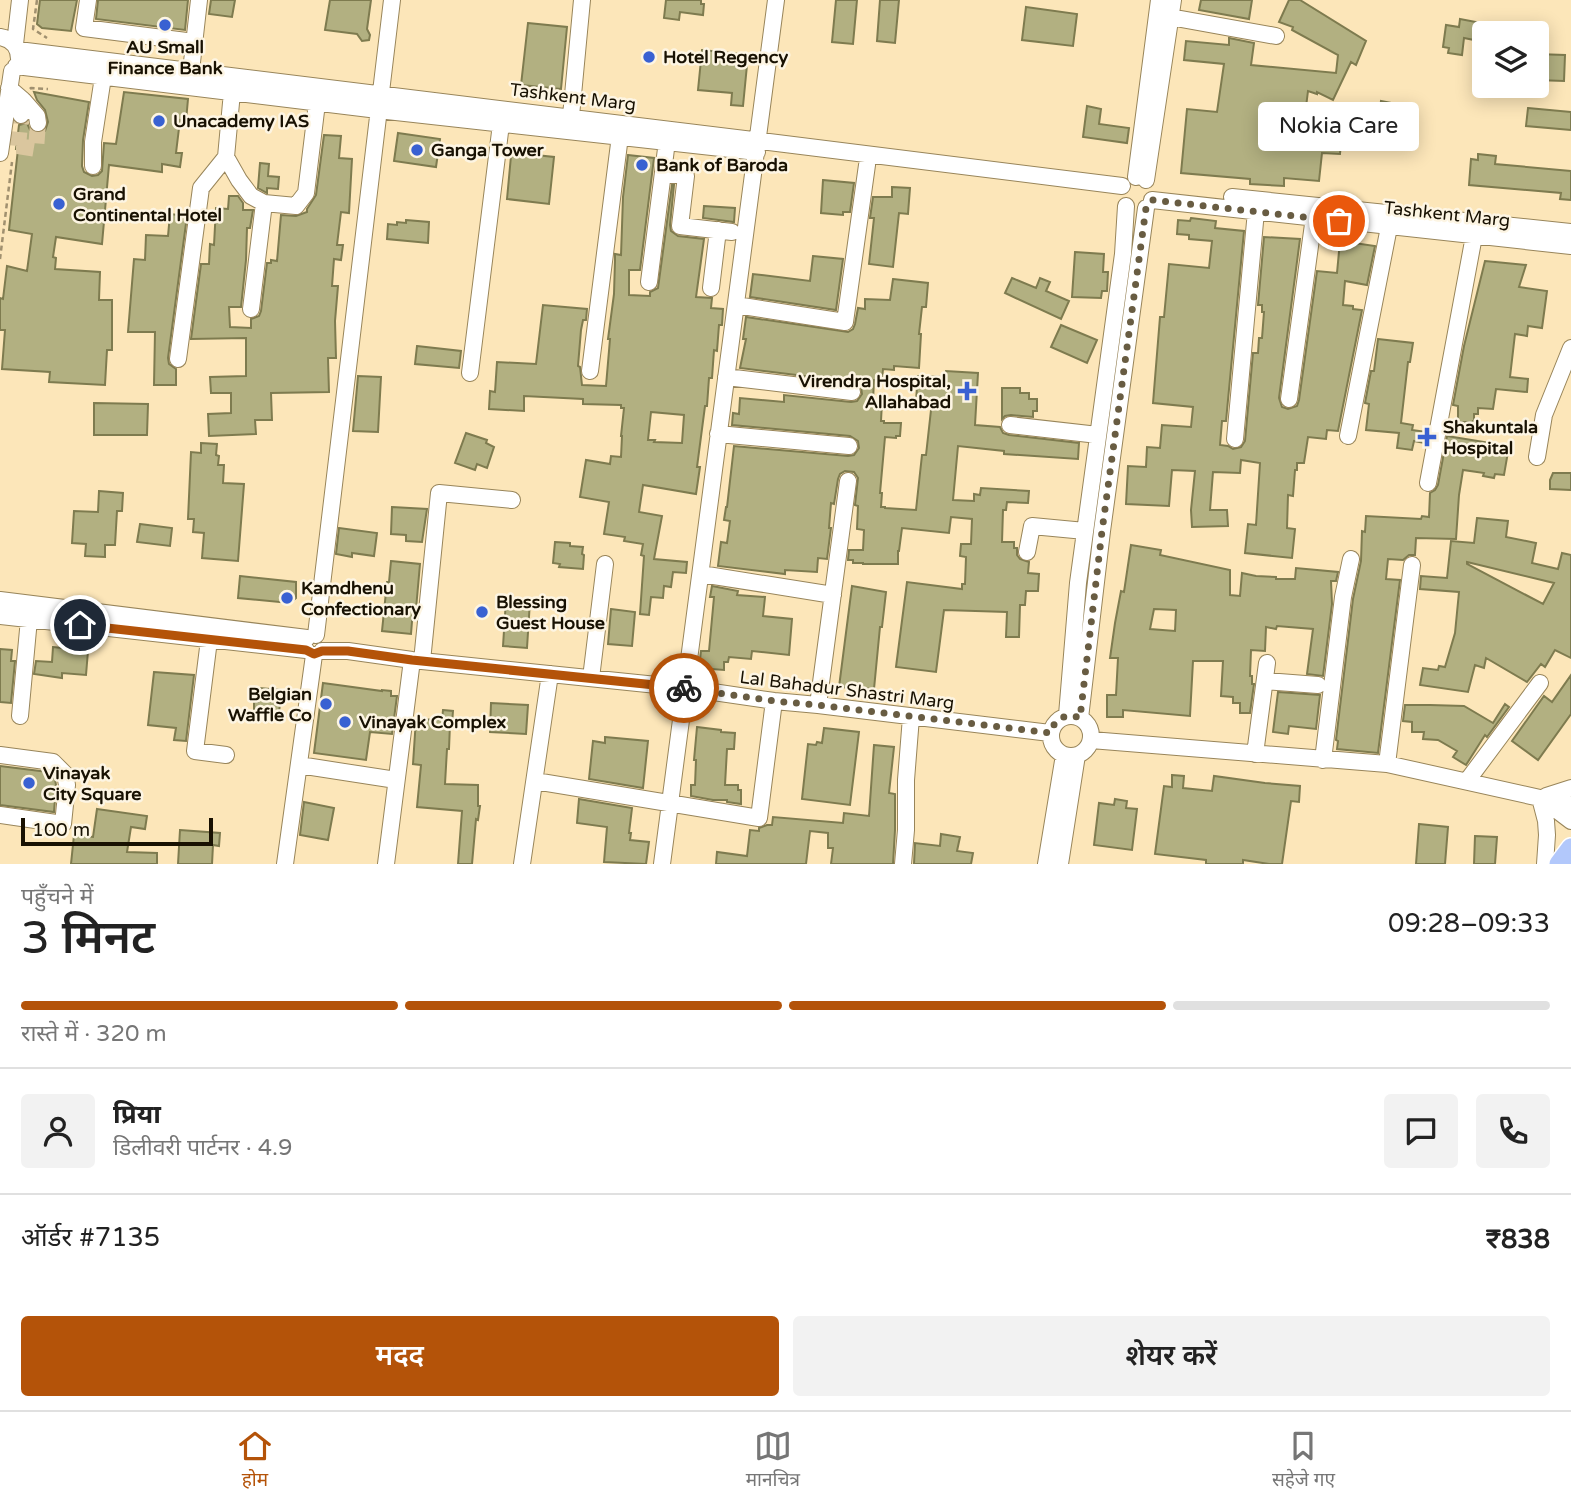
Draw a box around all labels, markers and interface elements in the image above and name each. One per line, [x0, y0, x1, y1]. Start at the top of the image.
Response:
marker: AU Small Finance Bank [157, 17, 173, 33]
map controls [1472, 21, 1549, 98]
button: layers [1472, 21, 1549, 98]
place label: AU Small Finance Bank [107, 36, 223, 79]
place label: Hotel Regency [663, 46, 788, 68]
marker: Hotel Regency [641, 49, 657, 65]
street label: Tashkent Marg [509, 78, 637, 116]
callout: Nokia Care [1258, 102, 1420, 151]
place label: Unacademy IAS [173, 110, 309, 132]
text: Nokia Care [1279, 112, 1398, 140]
marker: Unacademy IAS [151, 113, 167, 129]
place label: Ganga Tower [431, 139, 545, 161]
marker: Ganga Tower [409, 142, 425, 158]
place label: Bank of Baroda [656, 154, 788, 176]
marker: Bank of Baroda [634, 157, 650, 173]
place label: Grand Continental Hotel [73, 183, 222, 226]
pin [1309, 191, 1369, 251]
marker: Grand Continental Hotel [51, 196, 67, 212]
street label: Tashkent Marg [1383, 196, 1511, 232]
icon: bag [1320, 202, 1358, 240]
place label: Virendra Hospital, Allahabad [798, 370, 951, 413]
marker: Virendra Hospital, Allahabad [957, 381, 977, 401]
place label: Shakuntala Hospital [1443, 416, 1538, 459]
marker: Shakuntala Hospital [1417, 427, 1437, 447]
place label: Kamdhenu Confectionary [301, 577, 421, 620]
marker: Kamdhenu Confectionary [279, 590, 295, 606]
place label: Blessing Guest House [496, 591, 605, 634]
pin [50, 595, 110, 655]
marker: Blessing Guest House [474, 604, 490, 620]
icon: home [61, 606, 99, 644]
courier [649, 653, 719, 723]
street label: Lal Bahadur Shastri Marg [738, 666, 956, 714]
icon: bike [665, 669, 703, 707]
place label: Belgian Waffle Co [228, 683, 312, 726]
marker: Belgian Waffle Co [318, 696, 334, 712]
place label: Vinayak Complex [359, 711, 506, 733]
marker: Vinayak Complex [337, 714, 353, 730]
place label: Vinayak City Square [43, 762, 141, 805]
marker: Vinayak City Square [21, 775, 37, 791]
scale bar [21, 815, 214, 847]
text: 100 m [32, 819, 90, 841]
text: पहुँचने में [21, 883, 93, 911]
text: 09:28–09:33 [1388, 908, 1550, 939]
text: 3 मिनट [21, 911, 155, 966]
text: रास्ते में · 320 m [21, 1020, 167, 1048]
button: person [21, 1094, 95, 1168]
button: chat [1384, 1094, 1458, 1168]
button: phone [1476, 1094, 1550, 1168]
text: प्रिया [113, 1099, 161, 1130]
text: डिलीवरी पार्टनर · 4.9 [113, 1134, 293, 1162]
text: ऑर्डर #7135 [21, 1222, 160, 1253]
text: ₹838 [1486, 1224, 1550, 1255]
button: मदद [21, 1316, 779, 1396]
button: शेयर करें [793, 1316, 1550, 1396]
tab: होम [236, 1427, 274, 1494]
tab: मानचित्र [746, 1427, 800, 1494]
tab: सहेजे गए [1272, 1427, 1335, 1494]

